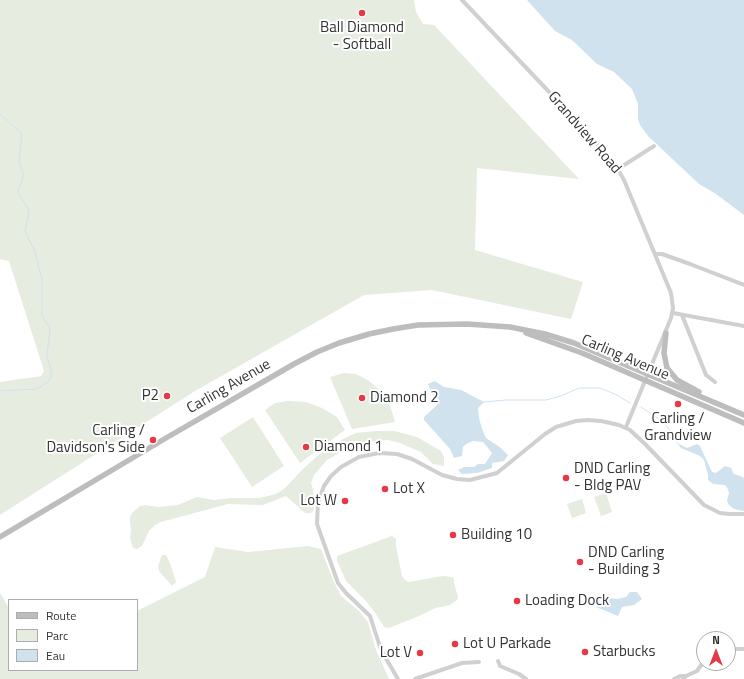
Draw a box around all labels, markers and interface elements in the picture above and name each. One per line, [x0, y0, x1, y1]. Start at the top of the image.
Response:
marker: Ball Diamond - Softball [357, 8, 367, 18]
place label: Ball Diamond - Softball [320, 19, 404, 54]
street label: Grandview Road [543, 88, 625, 178]
street label: Carling Avenue [578, 331, 672, 385]
street label: Carling Avenue [184, 356, 274, 418]
place label: P2 [142, 387, 159, 405]
place label: Diamond 2 [370, 389, 439, 407]
marker: P2 [162, 391, 172, 401]
marker: Diamond 2 [357, 393, 367, 403]
marker: Carling / Grandview [673, 399, 683, 409]
place label: Carling / Grandview [644, 410, 712, 445]
place label: Carling / Davidson's Side [46, 422, 145, 457]
marker: Carling / Davidson's Side [148, 435, 158, 445]
place label: Diamond 1 [314, 438, 383, 456]
marker: Diamond 1 [301, 442, 311, 452]
place label: DND Carling - Bldg PAV [574, 460, 650, 495]
marker: DND Carling - Bldg PAV [561, 473, 571, 483]
place label: Lot X [393, 480, 425, 498]
marker: Lot X [380, 484, 390, 494]
place label: Lot W [300, 492, 337, 510]
marker: Lot W [340, 496, 350, 506]
place label: Building 10 [461, 526, 532, 544]
marker: Building 10 [448, 530, 458, 540]
place label: DND Carling - Building 3 [588, 544, 664, 579]
marker: DND Carling - Building 3 [575, 557, 585, 567]
place label: Loading Dock [525, 592, 609, 610]
marker: Loading Dock [512, 596, 522, 606]
legend [8, 599, 138, 671]
text: Route [46, 606, 76, 625]
text: Parc [46, 626, 68, 645]
north arrow [696, 631, 736, 671]
text: N [712, 632, 720, 648]
place label: Lot U Parkade [463, 635, 551, 653]
marker: Lot U Parkade [450, 639, 460, 649]
place label: Starbucks [593, 643, 656, 661]
place label: Lot V [380, 644, 412, 662]
text: Eau [46, 646, 65, 665]
marker: Starbucks [580, 647, 590, 657]
marker: Lot V [415, 648, 425, 658]

